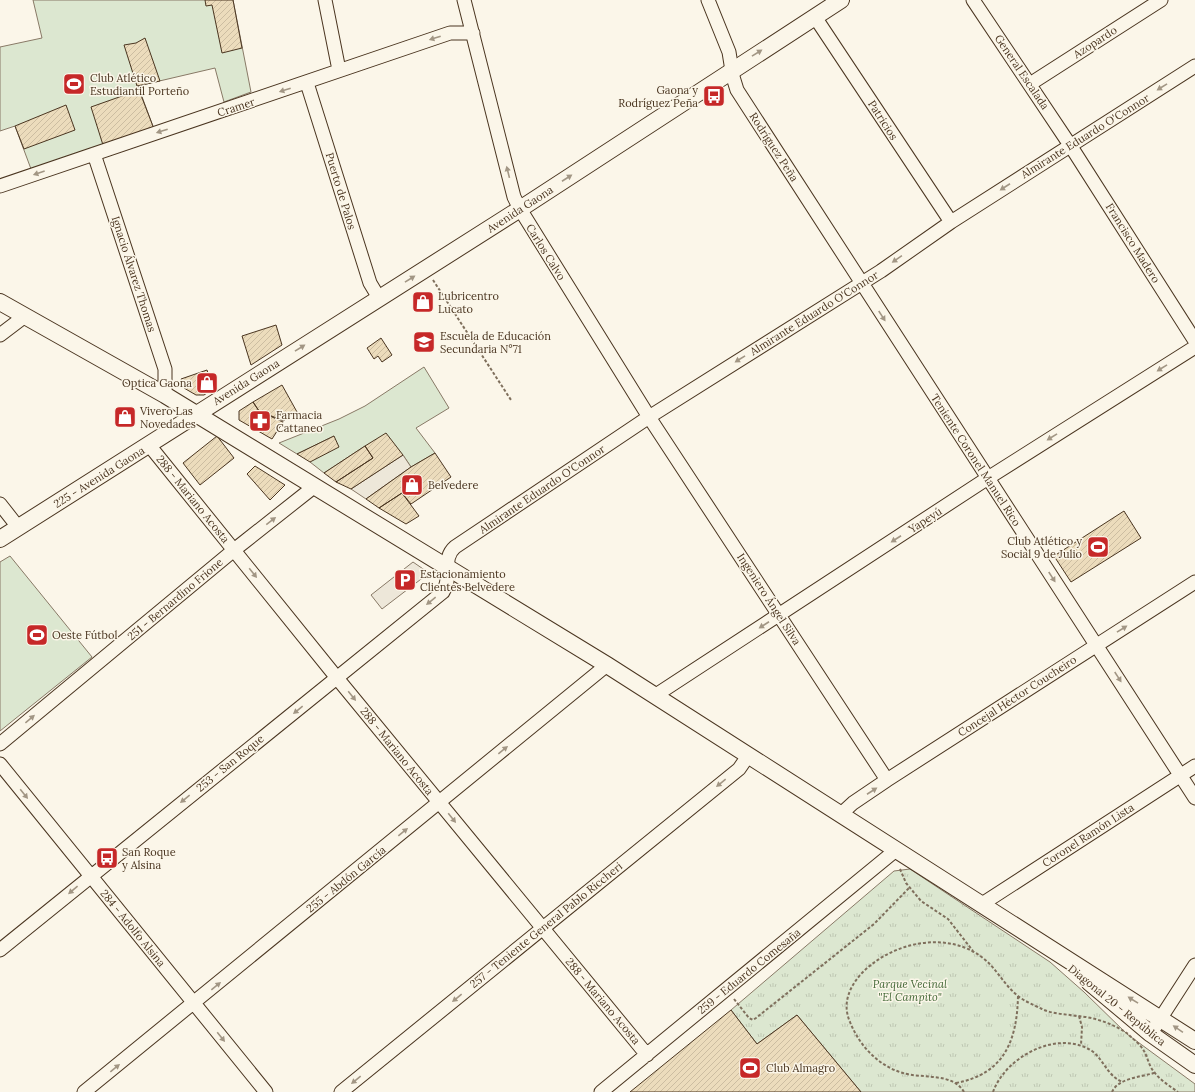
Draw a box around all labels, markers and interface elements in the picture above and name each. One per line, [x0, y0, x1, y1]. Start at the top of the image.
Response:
street label: Azopardo [1070, 23, 1119, 62]
street label: General Escalada [992, 32, 1052, 112]
one-way arrow [428, 36, 440, 42]
one-way arrow [752, 50, 763, 57]
sports icon: Club Atlético Estudiantil Porteño [61, 71, 87, 97]
place label: Club Atlético Estudiantil Porteño [90, 71, 189, 98]
place label: Gaona y Rodríguez Peña [618, 83, 698, 110]
bus stop icon: Gaona y Rodríguez Peña [701, 83, 727, 109]
one-way arrow [1157, 83, 1167, 91]
one-way arrow [279, 87, 291, 93]
street label: Almirante Eduardo O'Connor [1017, 91, 1152, 182]
street label: Cramer [215, 94, 257, 120]
street label: Patricios [865, 97, 901, 143]
street label: Rodríguez Peña [746, 110, 802, 184]
one-way arrow [156, 128, 168, 134]
street label: Puerto de Palos [323, 151, 359, 231]
one-way arrow [505, 166, 511, 178]
one-way arrow [33, 170, 45, 176]
one-way arrow [561, 175, 573, 182]
street label: Avenida Gaona [484, 182, 556, 236]
one-way arrow [1000, 183, 1010, 191]
street label: Francisco Madero [1103, 200, 1163, 286]
street label: Ignacio Álvarez Thomas [109, 214, 159, 334]
street label: Carlos Calvo [523, 221, 569, 283]
one-way arrow [892, 255, 902, 263]
street label: Almirante Eduardo O'Connor [746, 268, 881, 359]
one-way arrow [404, 275, 416, 282]
shop icon: Lubricentro Lucato [410, 289, 436, 315]
place label: Lubricentro Lucato [438, 289, 499, 316]
one-way arrow [879, 310, 886, 322]
school or university icon: Escuela de Educación Secundaria N°71 [411, 329, 437, 355]
place label: Escuela de Educación Secundaria N°71 [440, 329, 551, 356]
one-way arrow [295, 344, 305, 352]
street label: Avenida Gaona [209, 356, 282, 409]
one-way arrow [734, 356, 746, 363]
one-way arrow [1157, 364, 1167, 372]
shop icon: Optica Gaona [194, 370, 220, 396]
place label: Optica Gaona [122, 376, 192, 390]
street label: Teniente Coronel Manuel Rico [928, 391, 1024, 529]
shop icon: Vivero Las Novedades [112, 404, 138, 430]
place label: Vivero Las Novedades [139, 404, 196, 431]
pharmacy icon: Farmacia Cattaneo [247, 408, 273, 434]
place label: Farmacia Cattaneo [276, 408, 323, 435]
one-way arrow [1046, 434, 1058, 441]
street label: Almirante Eduardo O'Connor [476, 441, 608, 537]
street label: 225 - Avenida Gaona [51, 443, 147, 511]
street label: 288 - Mariano Acosta [153, 452, 233, 546]
shop icon: Belvedere [399, 472, 425, 498]
place label: Belvedere [428, 478, 478, 492]
street label: Yapeyú [905, 504, 945, 536]
one-way arrow [265, 517, 276, 525]
place label: Club Atlético y Social 9 de Julio [1001, 534, 1082, 561]
sports icon: Club Atlético y Social 9 de Julio [1085, 534, 1111, 560]
one-way arrow [890, 535, 902, 542]
street label: Ingeniero Ángel Silva [734, 550, 804, 648]
street label: 251 - Bernardino Frione [124, 555, 226, 643]
parking icon: Estacionamiento Clientes Belvedere [392, 567, 418, 593]
place label: Estacionamiento Clientes Belvedere [420, 567, 515, 594]
one-way arrow [249, 568, 257, 579]
one-way arrow [1049, 571, 1056, 583]
one-way arrow [426, 597, 437, 606]
one-way arrow [759, 621, 769, 629]
sports icon: Oeste Fútbol [24, 622, 50, 648]
one-way arrow [1116, 625, 1128, 632]
place label: Oeste Fútbol [52, 628, 117, 642]
street label: Concejal Héctor Coucheiro [955, 652, 1079, 740]
one-way arrow [1114, 672, 1121, 683]
one-way arrow [348, 691, 357, 701]
street label: 288 - Mariano Acosta [357, 704, 437, 798]
one-way arrow [292, 705, 303, 714]
one-way arrow [25, 715, 35, 724]
street label: 253 - San Roque [193, 731, 267, 794]
one-way arrow [498, 745, 509, 754]
one-way arrow [715, 779, 726, 788]
one-way arrow [867, 787, 877, 795]
one-way arrow [20, 789, 29, 800]
one-way arrow [180, 795, 190, 804]
street label: Coronel Ramón Lista [1039, 800, 1137, 870]
one-way arrow [448, 813, 457, 824]
one-way arrow [397, 827, 408, 836]
street label: 255 - Abdón García [303, 842, 389, 915]
bus stop icon: San Roque y Alsina [94, 845, 120, 871]
place label: San Roque y Alsina [122, 845, 176, 872]
street label: 257 - Teniente General Pablo Riccheri [467, 859, 625, 991]
one-way arrow [68, 885, 78, 894]
street label: 284 - Adolfo Alsina [98, 886, 169, 970]
street label: 259 - Eduardo Comesaña [695, 925, 804, 1017]
street label: 288 - Mariano Acosta [563, 955, 644, 1047]
street label: Diagonal 20 - República [1065, 961, 1169, 1049]
park label: Parque Vecinal "El Campito" [873, 977, 947, 1004]
one-way arrow [210, 981, 221, 990]
one-way arrow [451, 993, 462, 1002]
one-way arrow [1127, 997, 1139, 1004]
one-way arrow [1173, 1025, 1183, 1033]
one-way arrow [216, 1031, 225, 1042]
sports icon: Club Almagro [737, 1055, 763, 1081]
place label: Club Almagro [766, 1061, 835, 1075]
one-way arrow [109, 1063, 120, 1072]
one-way arrow [351, 1075, 361, 1084]

